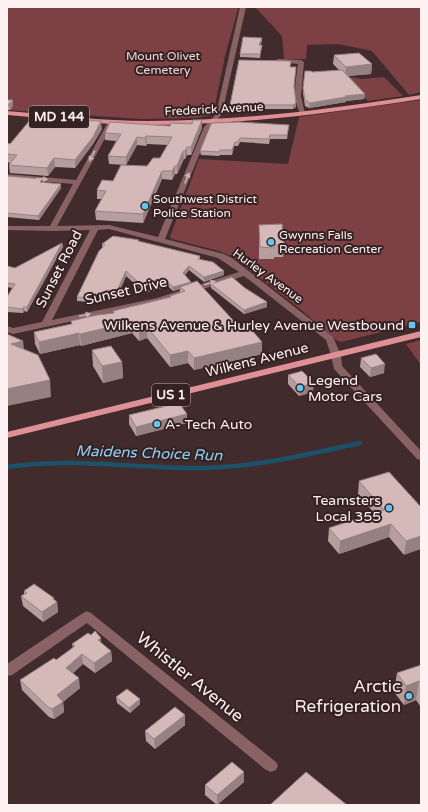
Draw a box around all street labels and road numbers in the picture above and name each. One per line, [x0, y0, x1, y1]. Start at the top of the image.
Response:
street label: Frederick Avenue [164, 99, 264, 119]
road number: MD 144 [29, 106, 89, 128]
street label: Sunset Road [32, 228, 86, 310]
street label: Hurley Avenue [230, 246, 306, 306]
street label: Sunset Drive [83, 273, 169, 309]
street label: Wilkens Avenue [204, 339, 310, 381]
road number: US 1 [152, 384, 190, 406]
street label: Whistler Avenue [132, 627, 248, 727]

